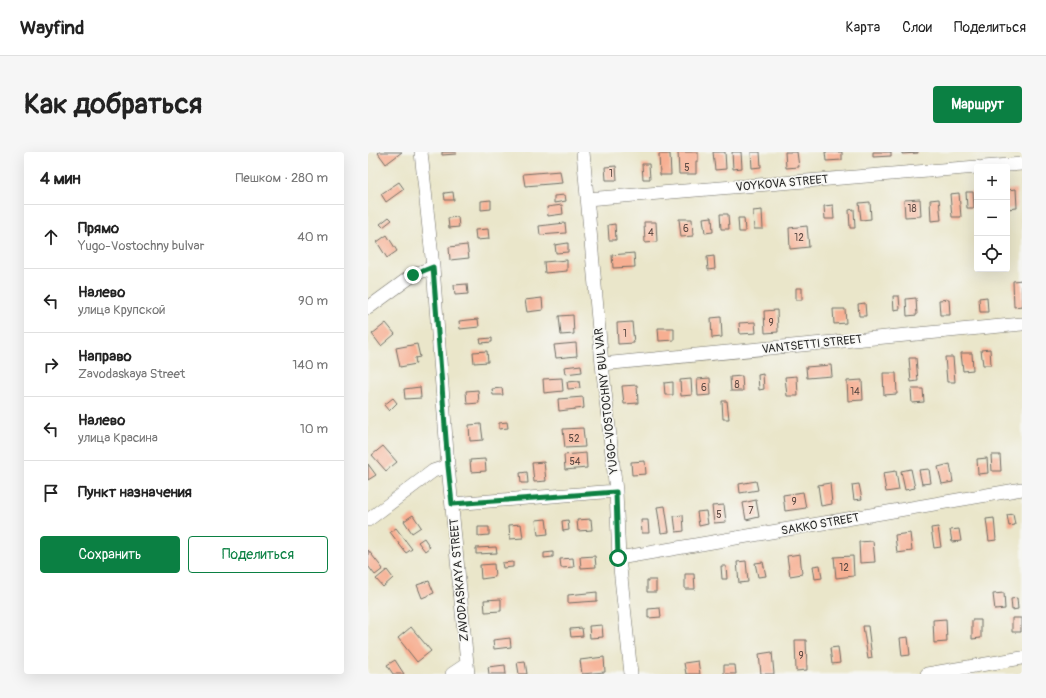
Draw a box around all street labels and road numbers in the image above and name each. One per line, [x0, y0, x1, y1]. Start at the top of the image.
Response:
street label: VOYKOVA STREET [735, 172, 829, 195]
street label: YUGO-VOSTOCHNY BULVAR [591, 327, 622, 476]
street label: VANTSETTI STREET [761, 332, 863, 357]
street label: SAKKO STREET [780, 510, 861, 539]
street label: ZAVODASKAYA STREET [447, 517, 472, 642]

